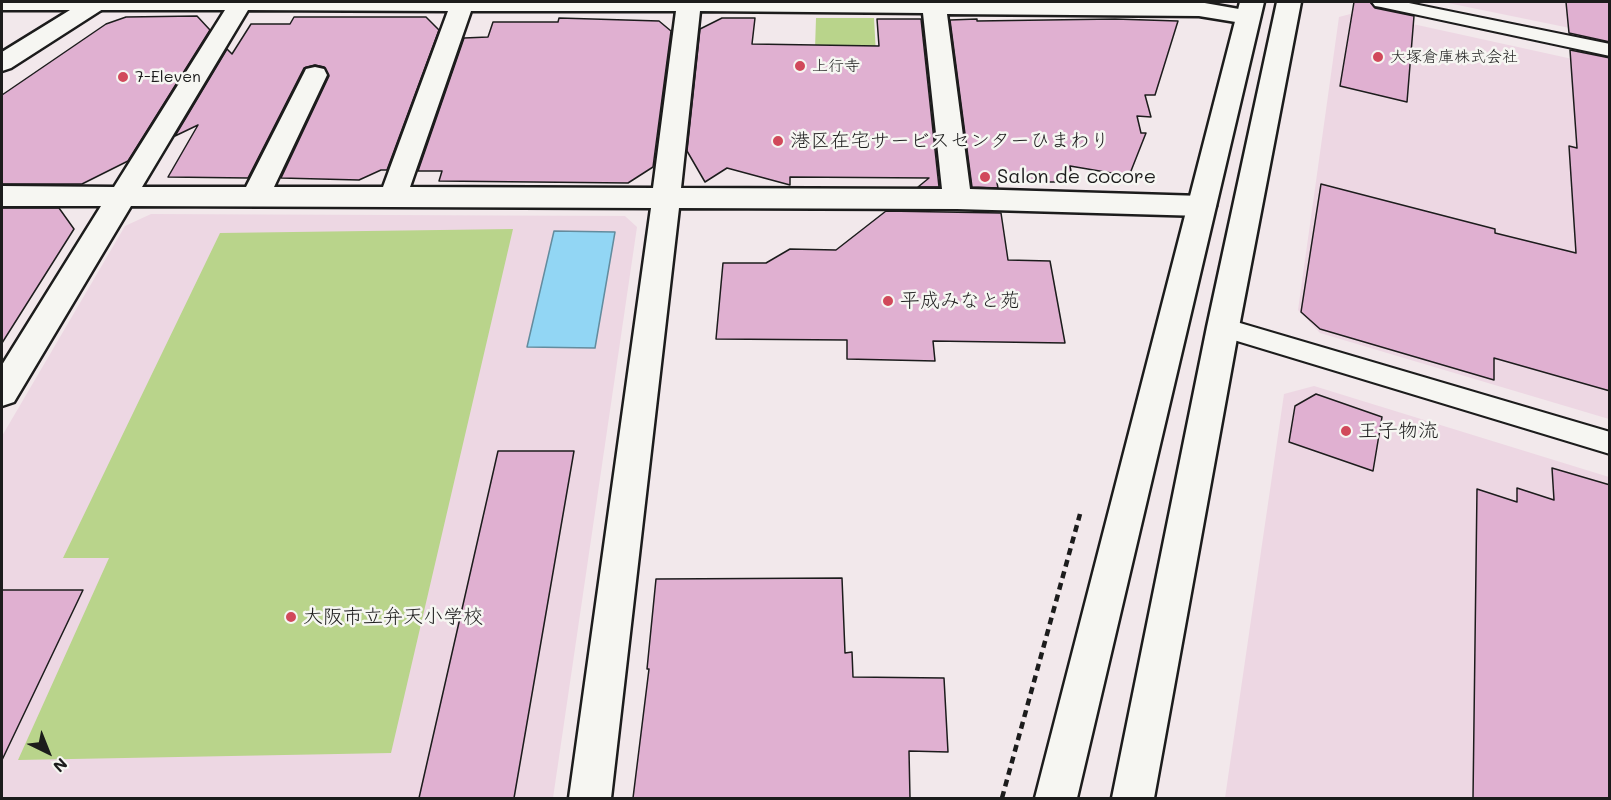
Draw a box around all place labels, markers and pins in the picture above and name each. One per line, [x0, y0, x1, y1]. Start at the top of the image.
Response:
place label: 大塚倉庫株式会社 [1390, 47, 1518, 67]
marker: 大塚倉庫株式会社 [1371, 50, 1385, 64]
place label: 上行寺 [812, 56, 860, 76]
marker: 上行寺 [793, 59, 807, 73]
place label: 7-Eleven [135, 67, 201, 87]
marker: 7-Eleven [116, 70, 130, 84]
place label: 港区在宅サービスセンターひまわり [790, 129, 1110, 153]
marker: 港区在宅サービスセンターひまわり [771, 134, 785, 148]
place label: Salon de cocore [997, 165, 1156, 189]
marker: Salon de cocore [978, 170, 992, 184]
place label: 平成みなと苑 [900, 289, 1020, 313]
marker: 平成みなと苑 [881, 294, 895, 308]
place label: 王子物流 [1358, 419, 1438, 443]
marker: 王子物流 [1339, 424, 1353, 438]
place label: 大阪市立弁天小学校 [303, 605, 483, 629]
marker: 大阪市立弁天小学校 [284, 610, 298, 624]

